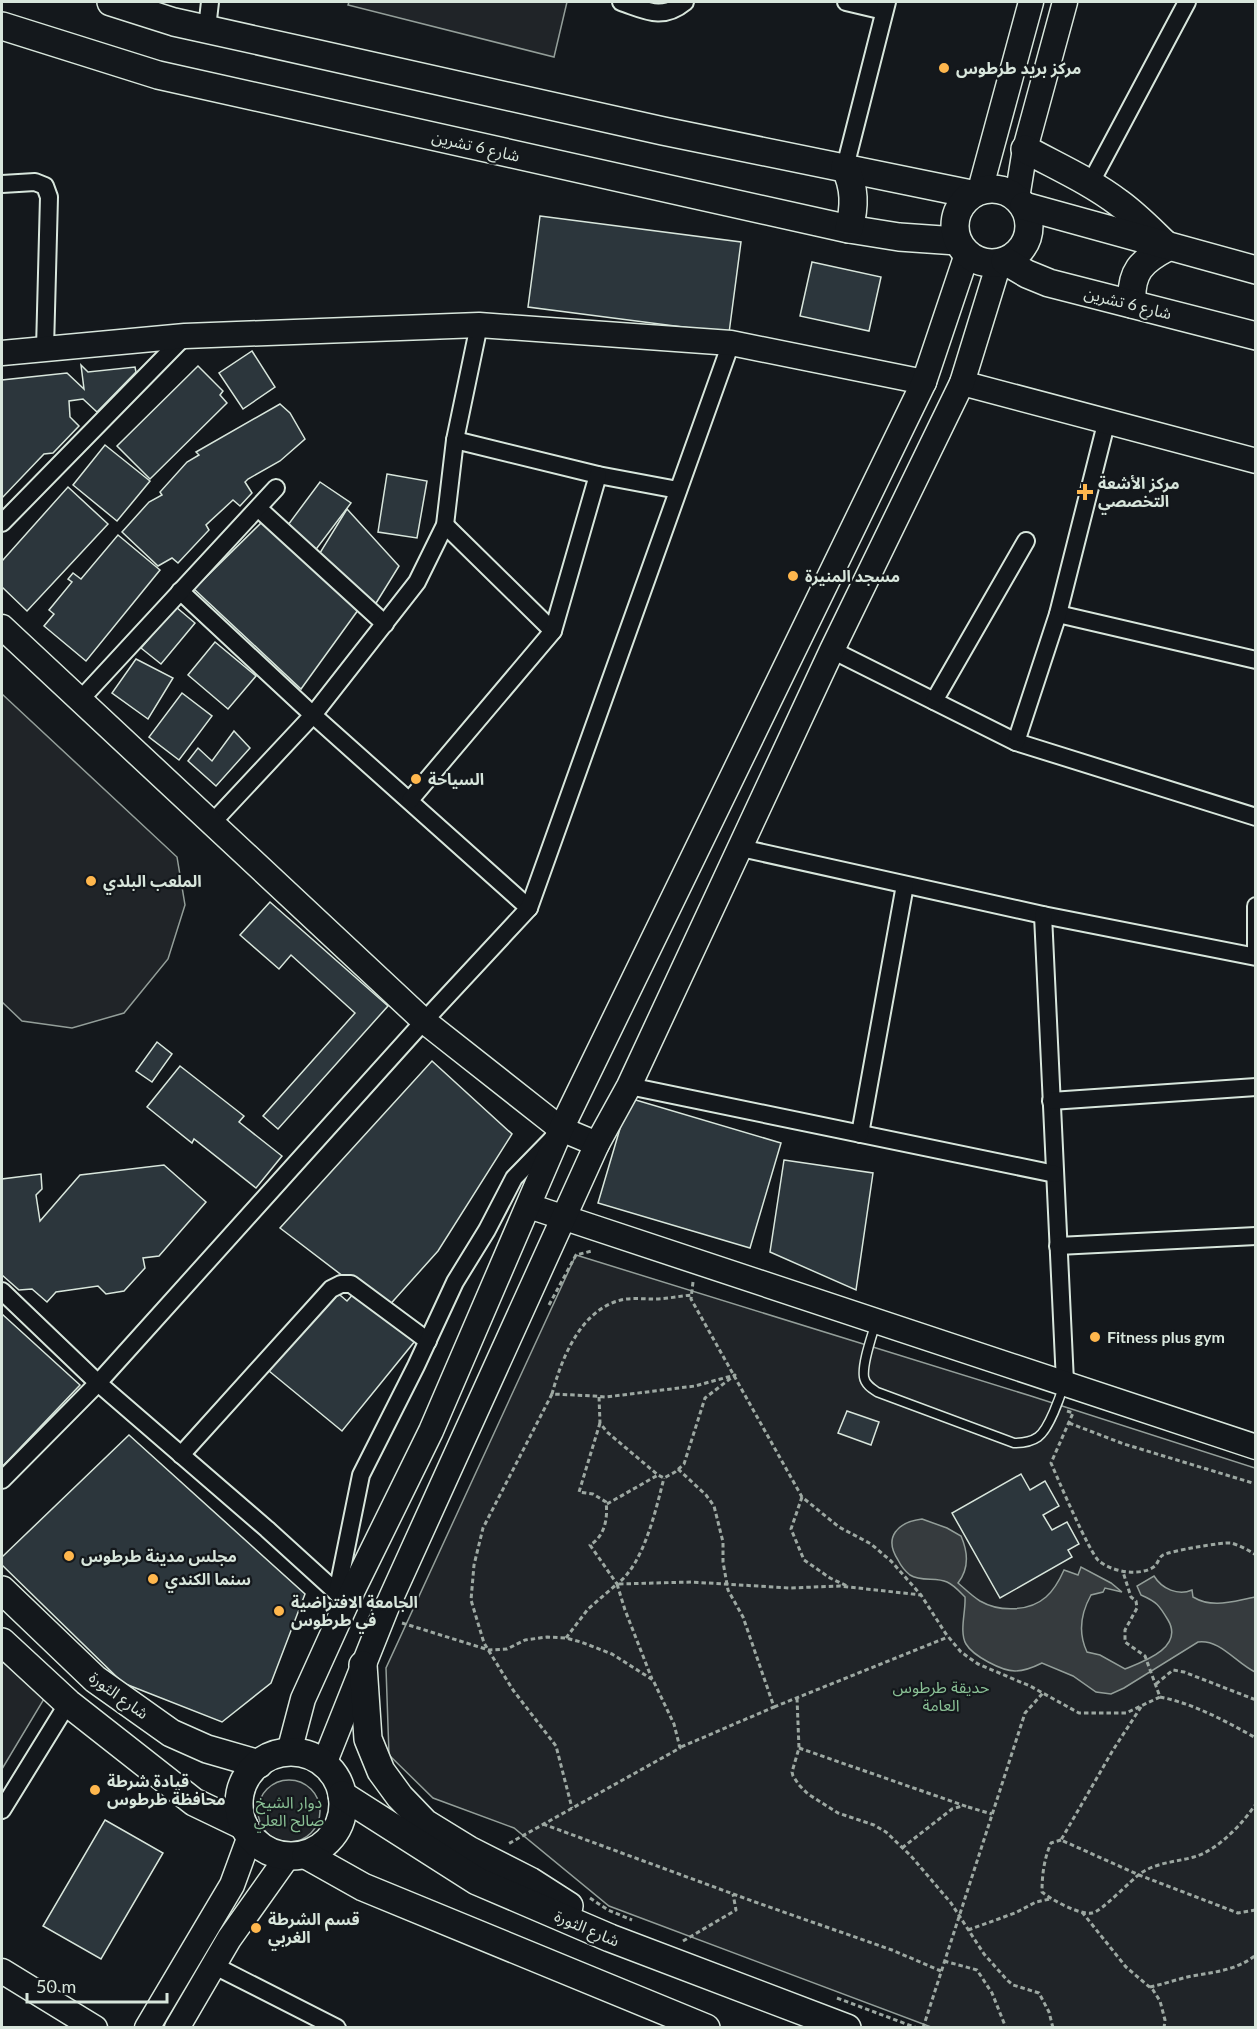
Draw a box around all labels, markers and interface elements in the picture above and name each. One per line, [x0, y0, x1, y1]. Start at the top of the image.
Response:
place label: مركز بريد طرطوس [956, 58, 1081, 78]
marker: مركز بريد طرطوس [937, 61, 951, 75]
street label: شارع 6 تشرين [430, 126, 522, 169]
street label: شارع 6 تشرين [1081, 282, 1174, 326]
place label: مركز الأشعة التخصصي [1098, 473, 1180, 515]
marker: مركز الأشعة التخصصي [1076, 483, 1094, 501]
place label: مسجد المنيرة [805, 566, 900, 586]
marker: مسجد المنيرة [786, 569, 800, 583]
place label: السياحة [428, 769, 484, 789]
marker: السياحة [409, 772, 423, 786]
place label: الملعب البلدي [103, 871, 202, 895]
marker: الملعب البلدي [84, 874, 98, 888]
place label: Fitness plus gym [1107, 1327, 1225, 1346]
marker: Fitness plus gym [1088, 1330, 1102, 1344]
place label: مجلس مدينة طرطوس [81, 1546, 237, 1566]
marker: مجلس مدينة طرطوس [62, 1549, 76, 1563]
place label: سنما الكندي [165, 1569, 251, 1593]
marker: سنما الكندي [146, 1572, 160, 1586]
place label: الجامعة الافتراضية في طرطوس [291, 1592, 418, 1634]
marker: الجامعة الافتراضية في طرطوس [272, 1604, 286, 1618]
street label: شارع الثورة [84, 1667, 153, 1726]
park label: حديقة طرطوس العامة [893, 1677, 989, 1714]
place label: قيادة شرطة محافظة طرطوس [107, 1771, 226, 1809]
marker: قيادة شرطة محافظة طرطوس [88, 1783, 102, 1797]
park label: دوار الشيخ صالح العلي [254, 1792, 324, 1833]
street label: شارع الثورة [550, 1905, 622, 1953]
place label: قسم الشرطة الغربي [268, 1909, 360, 1951]
marker: قسم الشرطة الغربي [249, 1921, 263, 1935]
scale bar [27, 1966, 166, 2004]
text: 50 m [36, 1975, 76, 1997]

